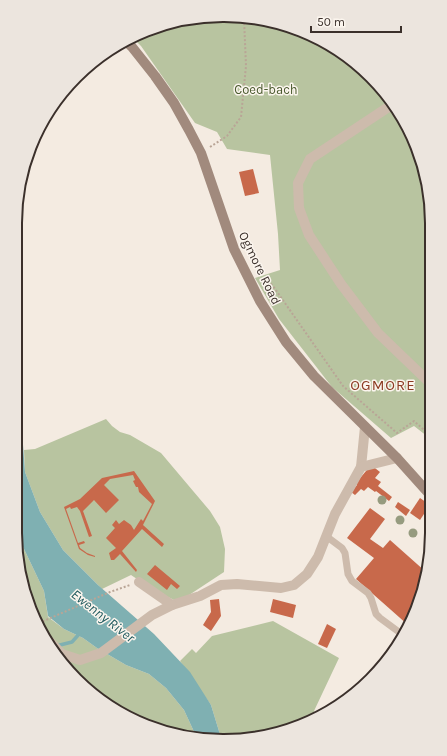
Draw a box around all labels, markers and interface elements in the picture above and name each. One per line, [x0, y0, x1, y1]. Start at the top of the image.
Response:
scale bar [311, 8, 401, 34]
text: 50 m [317, 15, 345, 29]
park label: Coed-bach [234, 82, 298, 97]
street label: Ogmore Road [236, 229, 284, 307]
district label: OGMORE [350, 376, 416, 394]
water label: Ewenny River [68, 586, 139, 647]

